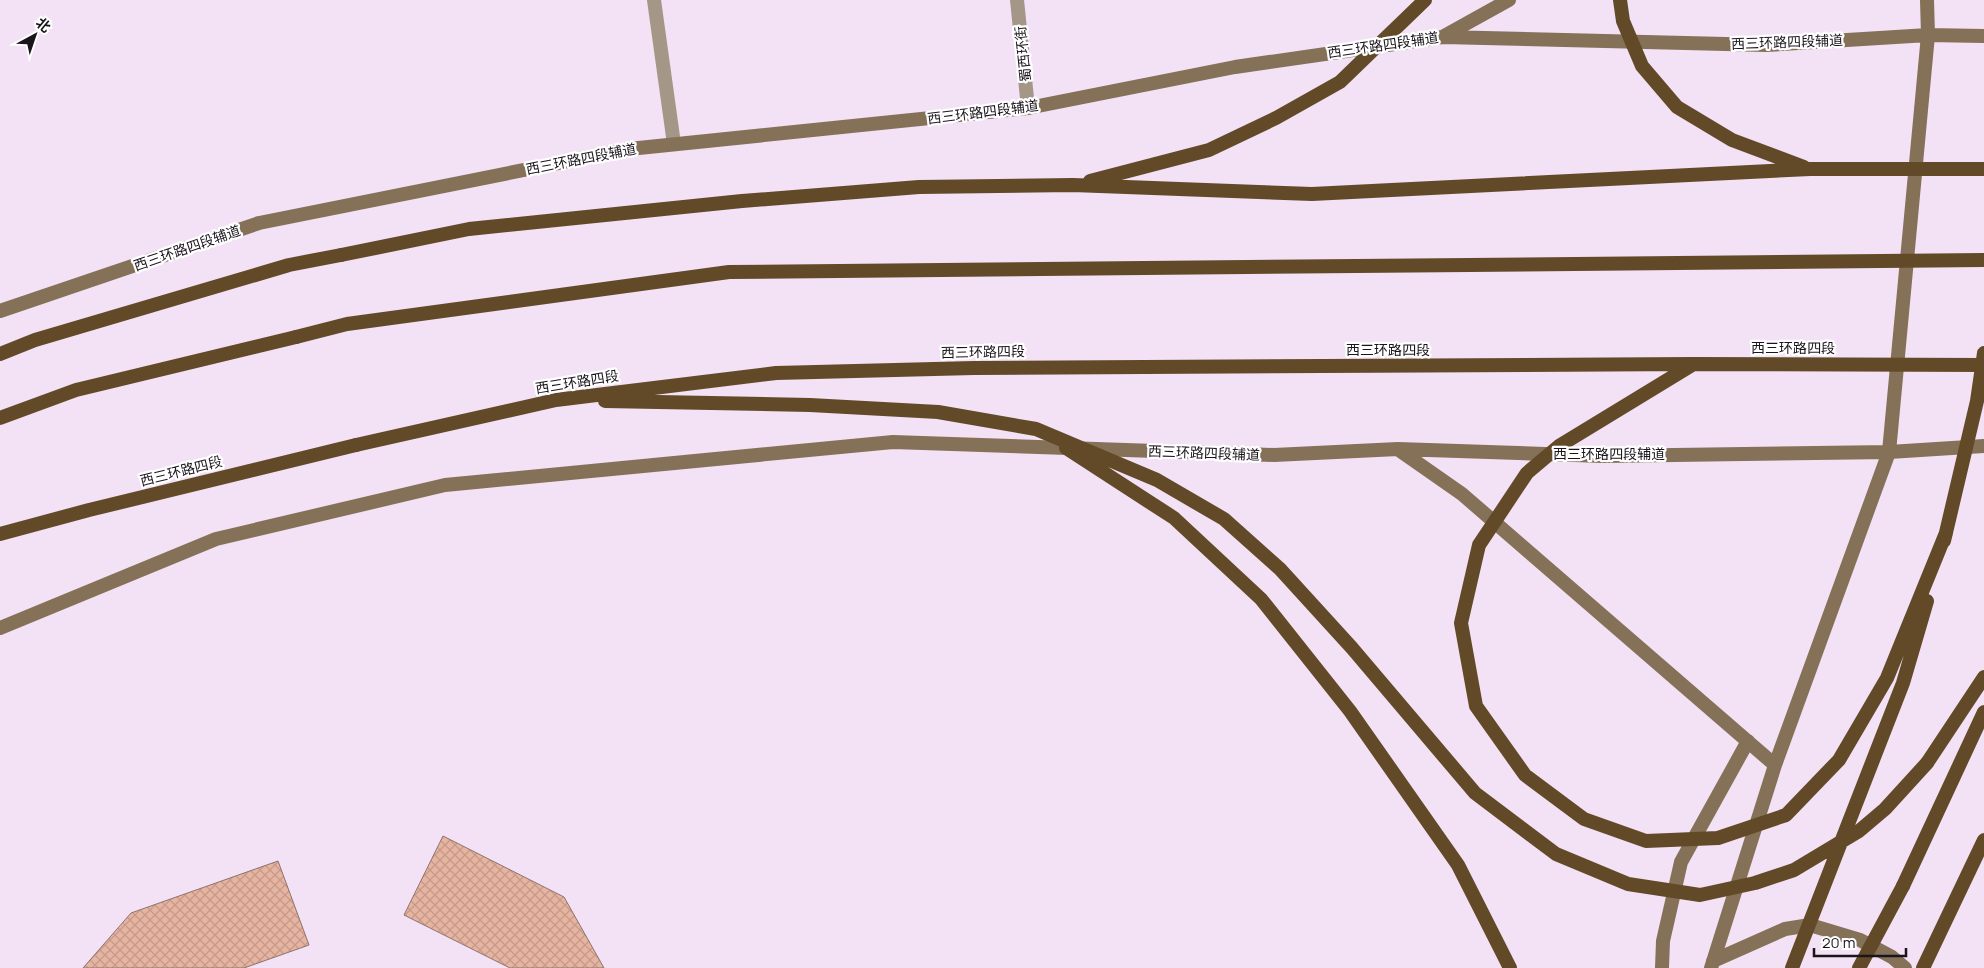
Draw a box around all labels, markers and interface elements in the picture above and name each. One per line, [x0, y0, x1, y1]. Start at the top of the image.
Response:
north arrow [10, 10, 60, 60]
text: 北 [32, 13, 55, 36]
street label: 蜀西环街 [1010, 25, 1035, 83]
street label: 西三环路四段辅道 [1326, 27, 1440, 62]
street label: 西三环路四段辅道 [1731, 30, 1843, 53]
street label: 西三环路四段辅道 [926, 95, 1040, 128]
street label: 西三环路四段辅道 [524, 138, 638, 179]
street label: 西三环路四段辅道 [131, 220, 243, 275]
street label: 西三环路四段 [1751, 338, 1835, 357]
street label: 西三环路四段 [1346, 340, 1430, 359]
street label: 西三环路四段 [941, 341, 1025, 362]
street label: 西三环路四段 [534, 366, 620, 397]
street label: 西三环路四段辅道 [1148, 441, 1260, 464]
street label: 西三环路四段辅道 [1553, 444, 1665, 463]
street label: 西三环路四段 [138, 451, 224, 490]
scale bar [1814, 926, 1906, 958]
text: 20 m [1822, 932, 1855, 953]

